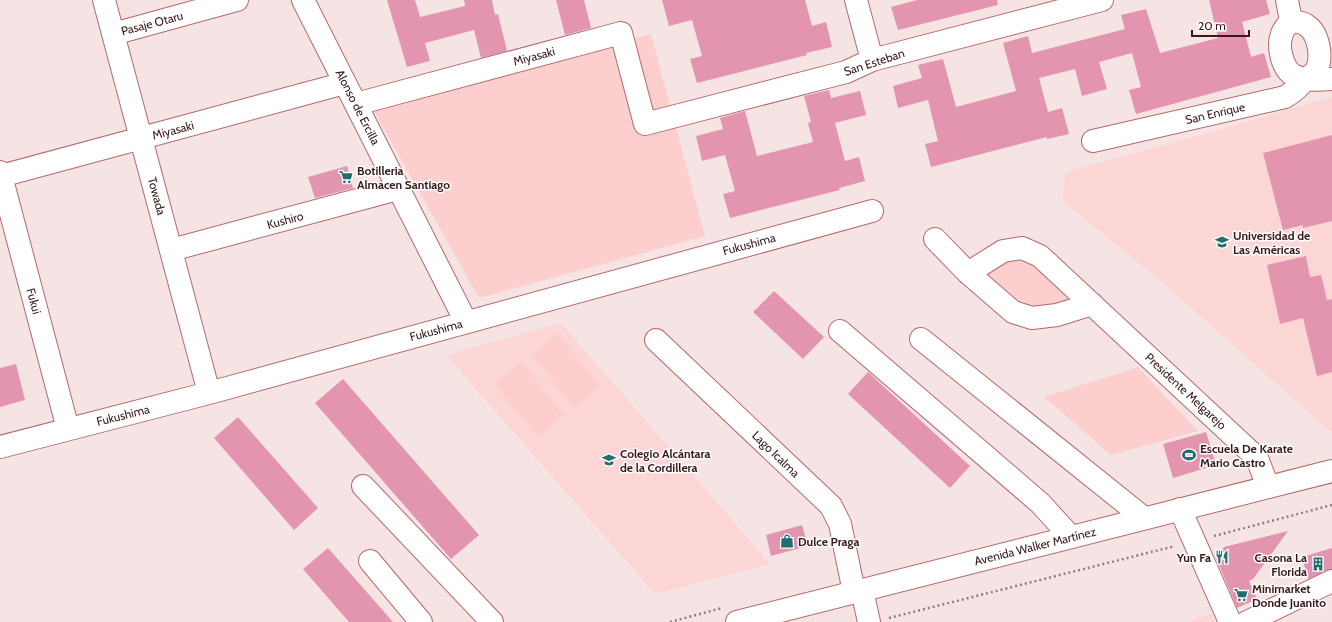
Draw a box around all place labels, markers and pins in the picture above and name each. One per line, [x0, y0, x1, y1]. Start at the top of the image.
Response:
place label: Botilleria Almacen Santiago [357, 163, 450, 192]
supermarket icon: Botilleria Almacen Santiago [338, 169, 354, 185]
place label: Universidad de Las Américas [1233, 228, 1310, 257]
school or university icon: Universidad de Las Américas [1214, 234, 1230, 250]
place label: Escuela De Karate Mario Castro [1200, 441, 1293, 470]
place label: Colegio Alcántara de la Cordillera [620, 446, 710, 475]
sports icon: Escuela De Karate Mario Castro [1181, 447, 1197, 463]
school or university icon: Colegio Alcántara de la Cordillera [601, 452, 617, 468]
shop icon: Dulce Praga [779, 533, 795, 549]
place label: Dulce Praga [798, 534, 860, 549]
restaurant icon: Yun Fa [1214, 549, 1230, 565]
place label: Yun Fa [1176, 550, 1211, 565]
place label: Casona La Florida [1255, 550, 1307, 579]
building icon: Casona La Florida [1310, 556, 1326, 572]
place label: Minimarket Donde Juanito [1252, 581, 1326, 610]
supermarket icon: Minimarket Donde Juanito [1233, 587, 1249, 603]

